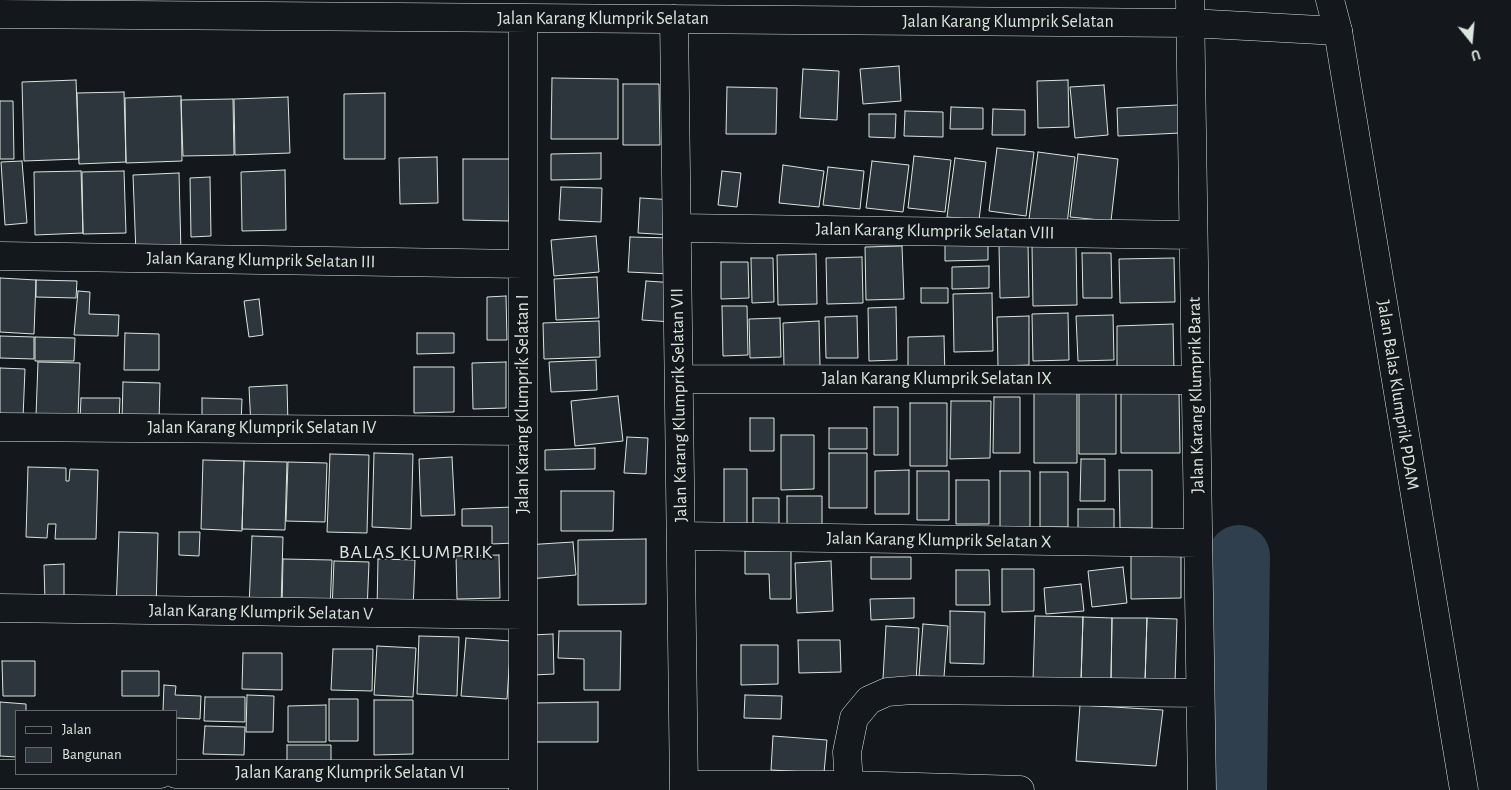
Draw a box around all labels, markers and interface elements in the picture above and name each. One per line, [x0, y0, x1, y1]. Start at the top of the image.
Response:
street label: Jalan Karang Klumprik Selatan [497, 8, 709, 30]
street label: Jalan Karang Klumprik Selatan [902, 11, 1114, 33]
north arrow [1446, 15, 1496, 65]
text: U [1469, 46, 1482, 62]
street label: Jalan Karang Klumprik Selatan VIII [815, 218, 1055, 244]
street label: Jalan Karang Klumprik Selatan III [146, 247, 376, 273]
street label: Jalan Karang Klumprik Selatan VII [666, 288, 692, 522]
street label: Jalan Karang Klumprik Selatan I [512, 294, 534, 514]
street label: Jalan Karang Klumprik Barat [1183, 297, 1209, 493]
street label: Jalan Balas Klumprik PDAM [1372, 298, 1424, 492]
street label: Jalan Karang Klumprik Selatan IX [822, 368, 1052, 390]
street label: Jalan Karang Klumprik Selatan IV [148, 417, 376, 439]
street label: Jalan Karang Klumprik Selatan X [826, 527, 1052, 553]
district label: BALAS KLUMPRIK [337, 540, 495, 564]
street label: Jalan Karang Klumprik Selatan V [149, 599, 373, 625]
legend [15, 710, 178, 775]
text: Jalan [62, 722, 92, 737]
text: Bangunan [62, 747, 122, 762]
street label: Jalan Karang Klumprik Selatan VI [235, 762, 465, 784]

